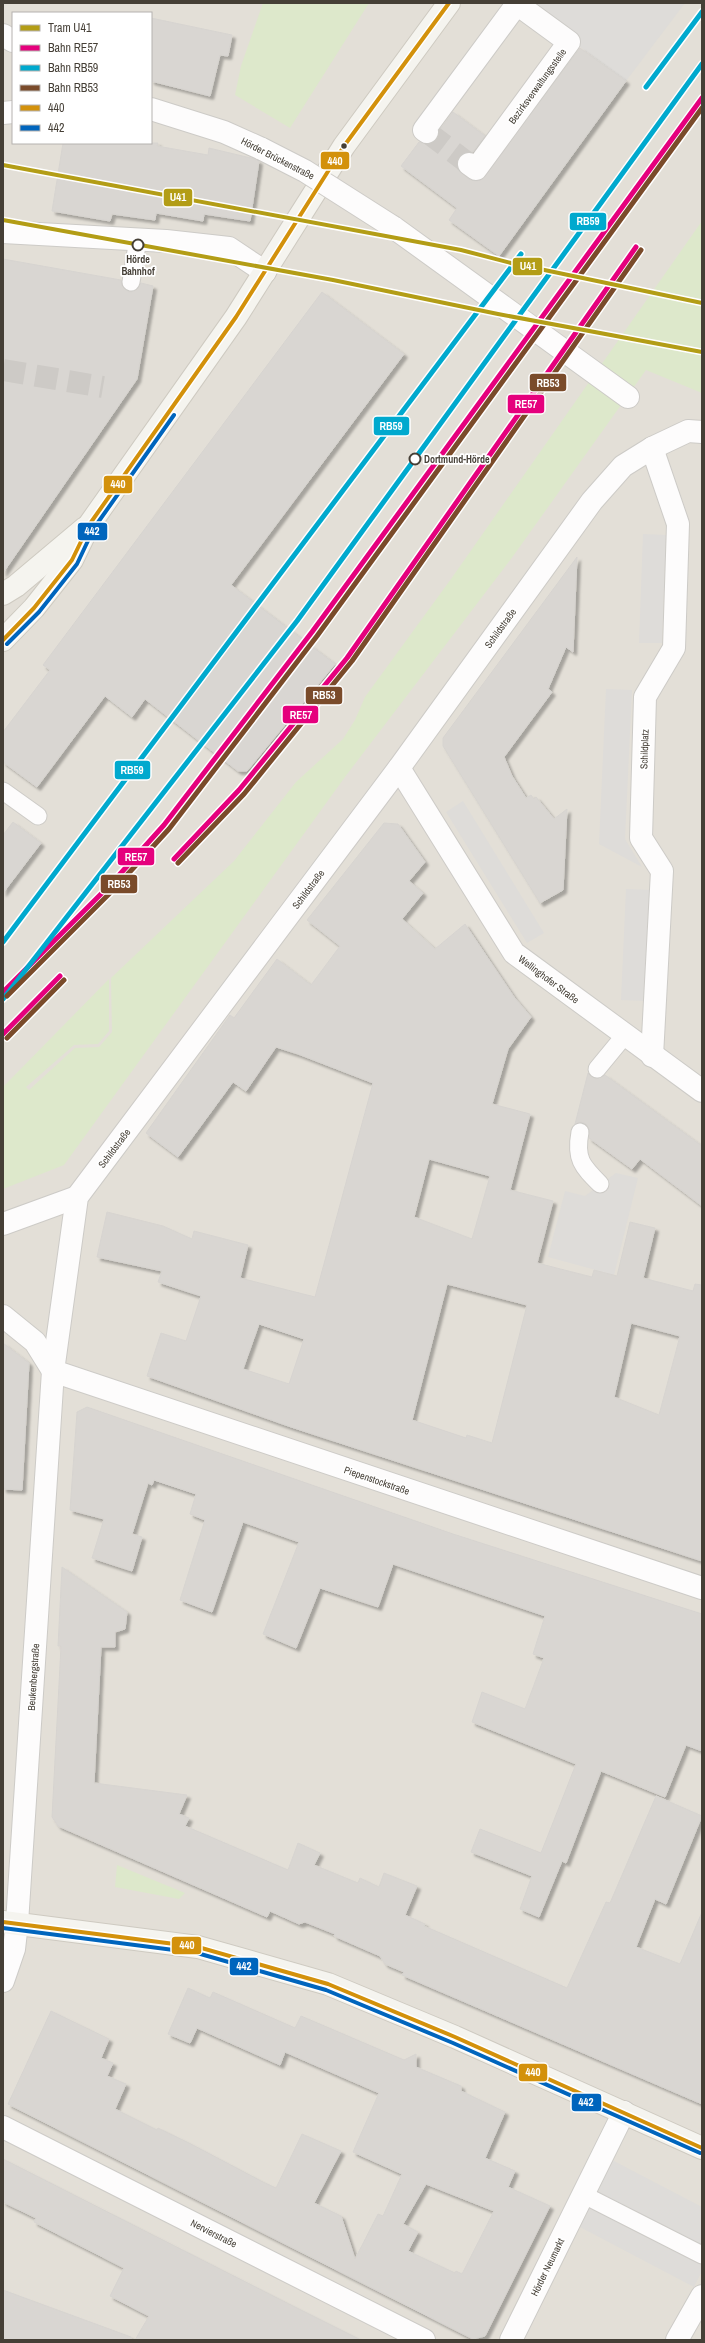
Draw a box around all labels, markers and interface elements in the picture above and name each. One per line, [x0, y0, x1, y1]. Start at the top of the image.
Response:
legend [12, 12, 152, 144]
text: Tram U41 [48, 20, 92, 36]
text: Bahn RE57 [48, 40, 99, 56]
street label: Bezirksverwaltungsstelle [506, 46, 569, 127]
text: Bahn RB59 [48, 60, 98, 76]
text: Bahn RB53 [48, 80, 98, 96]
text: 440 [48, 100, 64, 116]
text: 442 [48, 120, 64, 136]
street label: Hörder Brückenstraße [239, 134, 317, 183]
unlabelled marker [339, 141, 349, 151]
line badge: 440 [320, 151, 350, 170]
text: 440 [327, 154, 343, 168]
line badge: U41 [163, 188, 193, 207]
text: U41 [170, 190, 186, 204]
line badge: RB59 [569, 212, 607, 231]
text: RB59 [576, 214, 600, 228]
marker: Hörde Bahnhof [131, 238, 145, 252]
place label: Hörde Bahnhof [121, 253, 155, 278]
line badge: U41 [512, 257, 543, 276]
text: U41 [520, 259, 536, 273]
line badge: RB53 [529, 373, 567, 392]
text: RB53 [536, 376, 560, 390]
line badge: RE57 [507, 394, 545, 414]
text: RE57 [515, 397, 537, 411]
line badge: RB59 [373, 416, 410, 436]
text: RB59 [379, 419, 403, 433]
marker: Dortmund-Hörde [408, 452, 422, 466]
place label: Dortmund-Hörde [424, 453, 490, 466]
line badge: 440 [103, 475, 133, 494]
text: 440 [110, 477, 126, 491]
line badge: 442 [77, 522, 108, 541]
text: 442 [84, 524, 100, 538]
street label: Schildstraße [482, 605, 519, 651]
line badge: RB53 [305, 686, 343, 705]
text: RB53 [312, 688, 336, 702]
line badge: RE57 [282, 705, 319, 724]
text: RE57 [290, 708, 312, 722]
street label: Schildplatz [637, 729, 652, 769]
line badge: RB59 [114, 760, 151, 780]
text: RB59 [120, 763, 144, 777]
line badge: RE57 [117, 847, 155, 866]
text: RE57 [125, 850, 147, 864]
street label: Schildstraße [289, 867, 328, 912]
line badge: RB53 [100, 874, 138, 894]
text: RB53 [107, 877, 131, 891]
street label: Wellinghofer Straße [516, 952, 582, 1007]
street label: Schildstraße [95, 1126, 134, 1171]
street label: Piepenstockstraße [342, 1463, 412, 1498]
street label: Beukenbergstraße [25, 1642, 42, 1711]
line badge: 440 [171, 1936, 202, 1955]
text: 440 [179, 1938, 195, 1952]
line badge: 442 [229, 1957, 259, 1976]
text: 442 [236, 1959, 252, 1973]
line badge: 440 [518, 2063, 548, 2082]
text: 440 [525, 2065, 541, 2079]
line badge: 442 [571, 2093, 602, 2112]
text: 442 [578, 2095, 594, 2109]
street label: Nervierstraße [188, 2216, 239, 2251]
street label: Hörder Neumarkt [528, 2235, 567, 2298]

